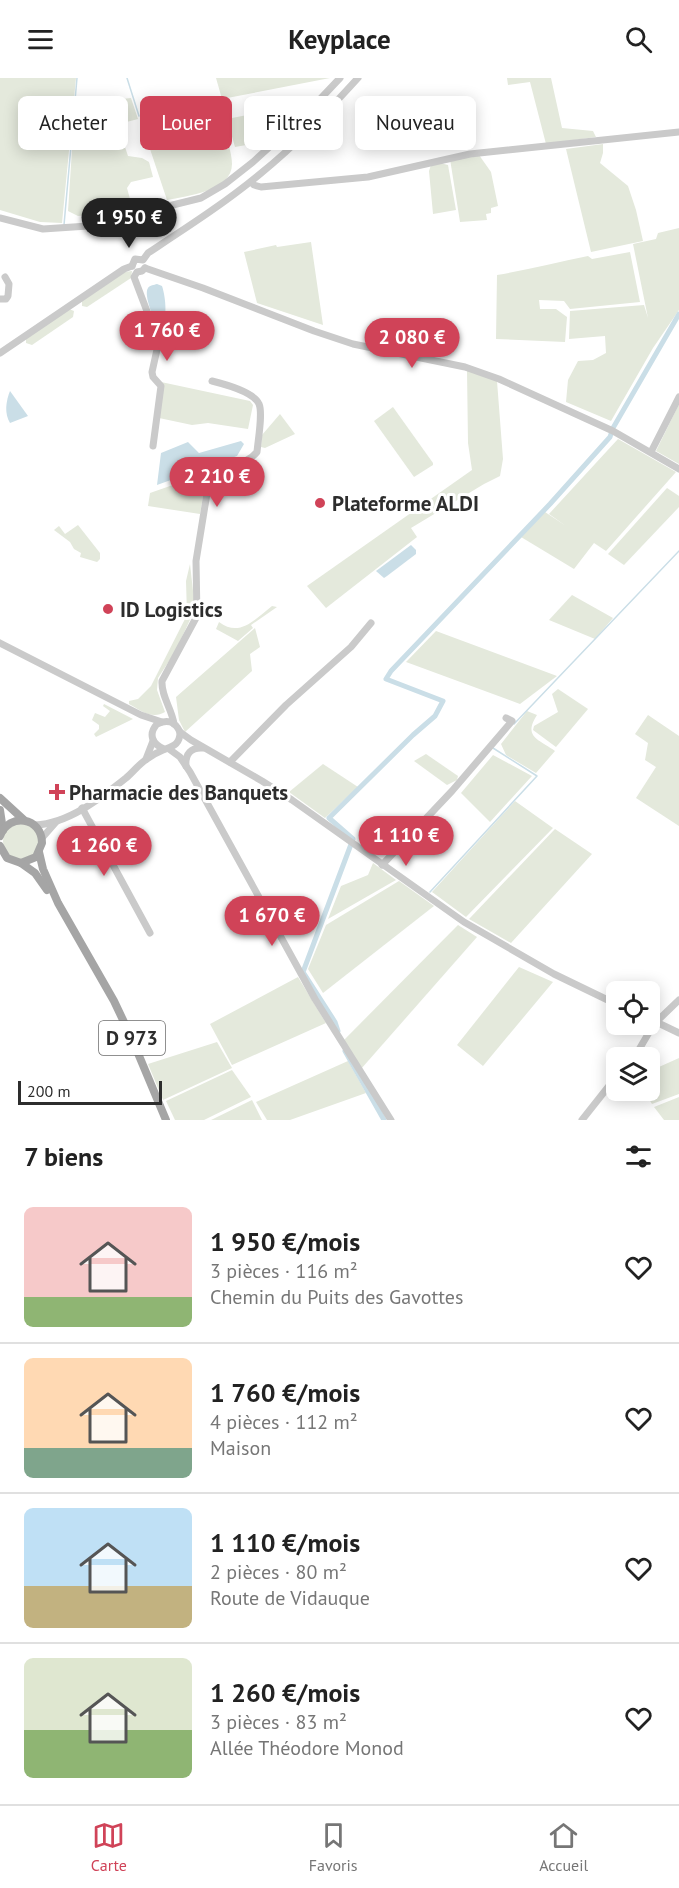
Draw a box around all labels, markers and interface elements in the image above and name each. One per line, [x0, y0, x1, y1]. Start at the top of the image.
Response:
text: Keyplace [288, 22, 391, 56]
icon: menu [24, 23, 57, 56]
icon: search [622, 23, 655, 56]
chip: Acheter [18, 96, 128, 150]
chip: Louer [140, 96, 232, 150]
chip: Filtres [244, 96, 343, 150]
chip: Nouveau [355, 96, 476, 150]
pin: 1 950 € [74, 198, 184, 249]
text: 1 950 € [96, 204, 162, 230]
pin: 1 760 € [112, 311, 222, 362]
text: 1 760 € [134, 317, 200, 343]
pin: 2 080 € [357, 318, 467, 369]
text: 2 080 € [379, 324, 445, 350]
pin: 2 210 € [162, 457, 272, 508]
text: 2 210 € [184, 463, 250, 489]
place label: Plateforme ALDI [332, 490, 479, 517]
marker: Plateforme ALDI [313, 496, 327, 510]
place label: ID Logistics [120, 596, 223, 623]
marker: ID Logistics [101, 602, 115, 616]
place label: Pharmacie des Banquets [69, 779, 288, 806]
marker: Pharmacie des Banquets [50, 785, 64, 799]
pin: 1 110 € [351, 816, 461, 867]
text: 1 110 € [373, 822, 439, 848]
pin: 1 260 € [49, 826, 159, 877]
text: 1 260 € [71, 832, 137, 858]
pin: 1 670 € [217, 896, 327, 947]
text: 1 670 € [239, 902, 305, 928]
map controls [606, 981, 660, 1101]
button: locate [606, 981, 660, 1035]
road number: D 973 [99, 1021, 165, 1055]
button: layers [606, 1047, 660, 1101]
scale bar [18, 1078, 162, 1106]
text: 200 m [27, 1081, 70, 1101]
text: 7 biens [24, 1140, 103, 1173]
icon: filters [622, 1140, 655, 1173]
text: 1 950 €/mois [210, 1225, 360, 1258]
icon: home [72, 1231, 144, 1303]
icon: heart [622, 1251, 655, 1284]
text: 3 pièces · 116 m² [210, 1258, 358, 1284]
text: Chemin du Puits des Gavottes [210, 1284, 463, 1310]
text: 1 760 €/mois [210, 1376, 360, 1409]
icon: home [72, 1382, 144, 1454]
icon: heart [622, 1402, 655, 1435]
text: 4 pièces · 112 m² [210, 1409, 358, 1435]
text: Maison [210, 1435, 271, 1461]
text: 1 110 €/mois [210, 1526, 360, 1559]
icon: home [72, 1532, 144, 1604]
icon: heart [622, 1552, 655, 1585]
text: 2 pièces · 80 m² [210, 1559, 347, 1585]
text: Route de Vidauque [210, 1585, 370, 1611]
text: 1 260 €/mois [210, 1676, 360, 1709]
icon: home [72, 1682, 144, 1754]
icon: heart [622, 1702, 655, 1735]
text: 3 pièces · 83 m² [210, 1709, 347, 1735]
text: Allée Théodore Monod [210, 1735, 404, 1761]
tab: Carte [91, 1819, 127, 1875]
tab: Favoris [309, 1819, 357, 1875]
tab: Accueil [539, 1819, 588, 1875]

